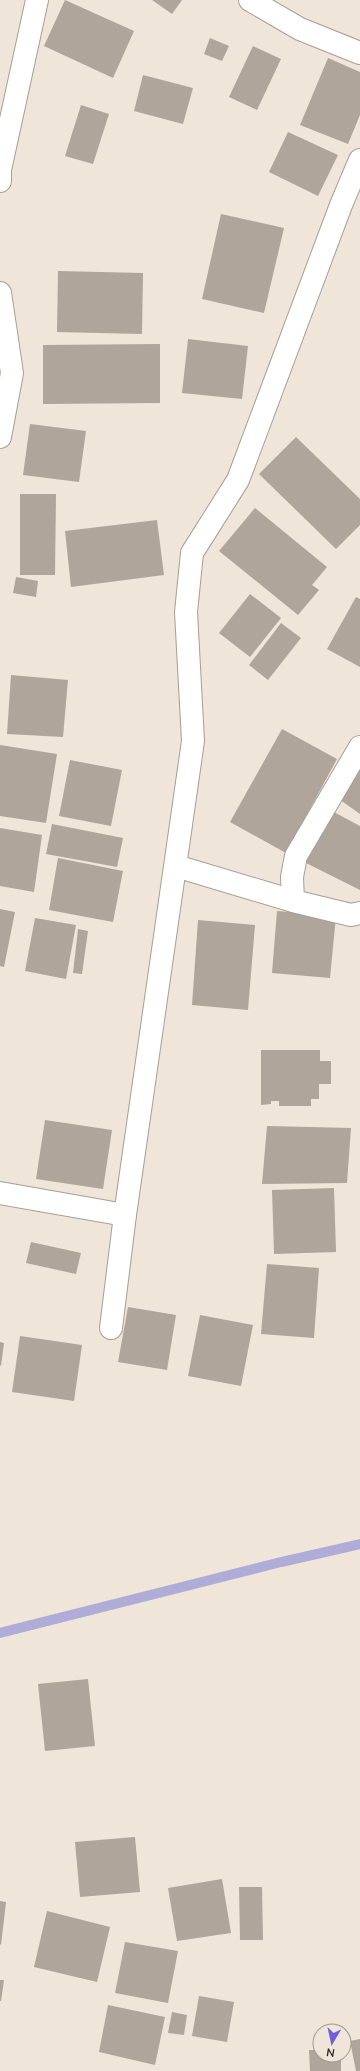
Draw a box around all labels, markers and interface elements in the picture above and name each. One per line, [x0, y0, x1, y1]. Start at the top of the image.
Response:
north arrow [312, 2023, 352, 2063]
text: N [325, 2045, 336, 2060]

